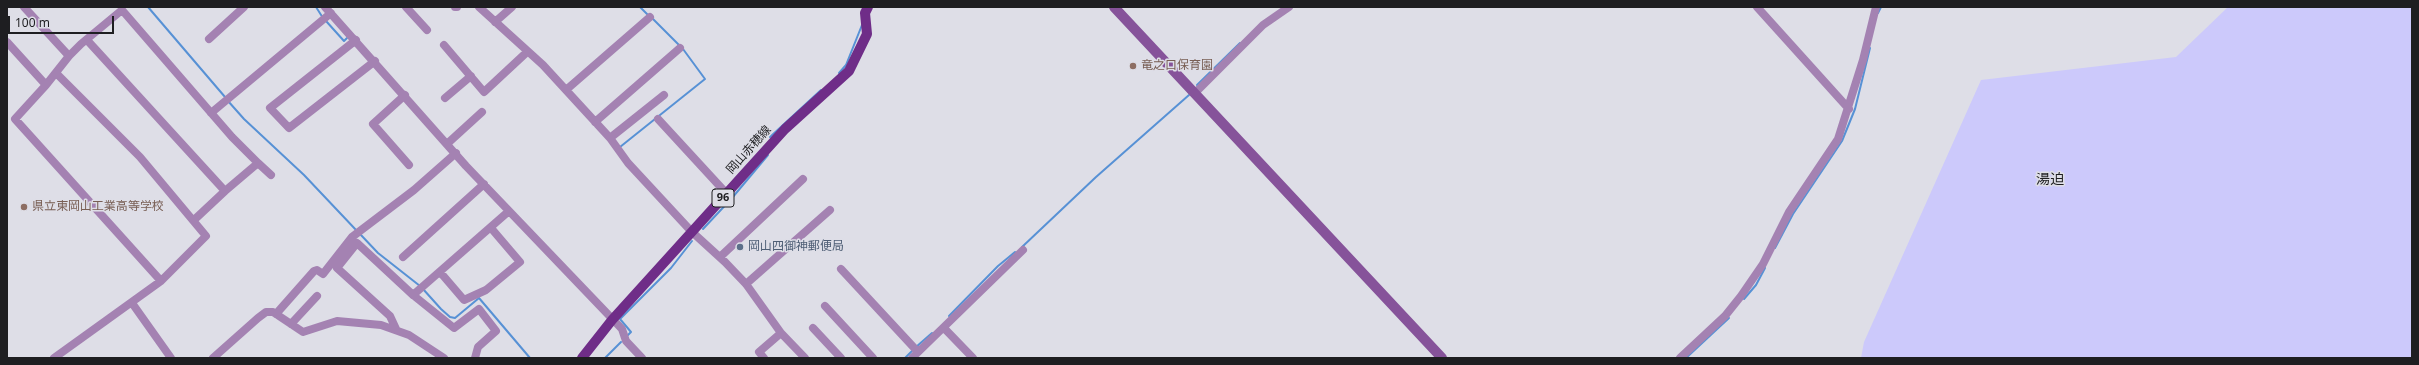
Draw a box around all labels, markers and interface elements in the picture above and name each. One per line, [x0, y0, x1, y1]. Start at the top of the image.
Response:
scale bar [10, 8, 116, 34]
text: 100 m [15, 14, 50, 31]
place label: 竜之口保育園 [1141, 59, 1213, 73]
marker: 竜之口保育園 [1128, 61, 1138, 71]
street label: 岡山赤穂線 [724, 123, 774, 177]
district label: 湯迫 [2036, 172, 2064, 188]
road number: 96 [712, 189, 734, 207]
place label: 県立東岡山工業高等学校 [32, 200, 164, 214]
marker: 県立東岡山工業高等学校 [19, 202, 29, 212]
place label: 岡山四御神郵便局 [748, 240, 844, 254]
marker: 岡山四御神郵便局 [735, 242, 745, 252]

